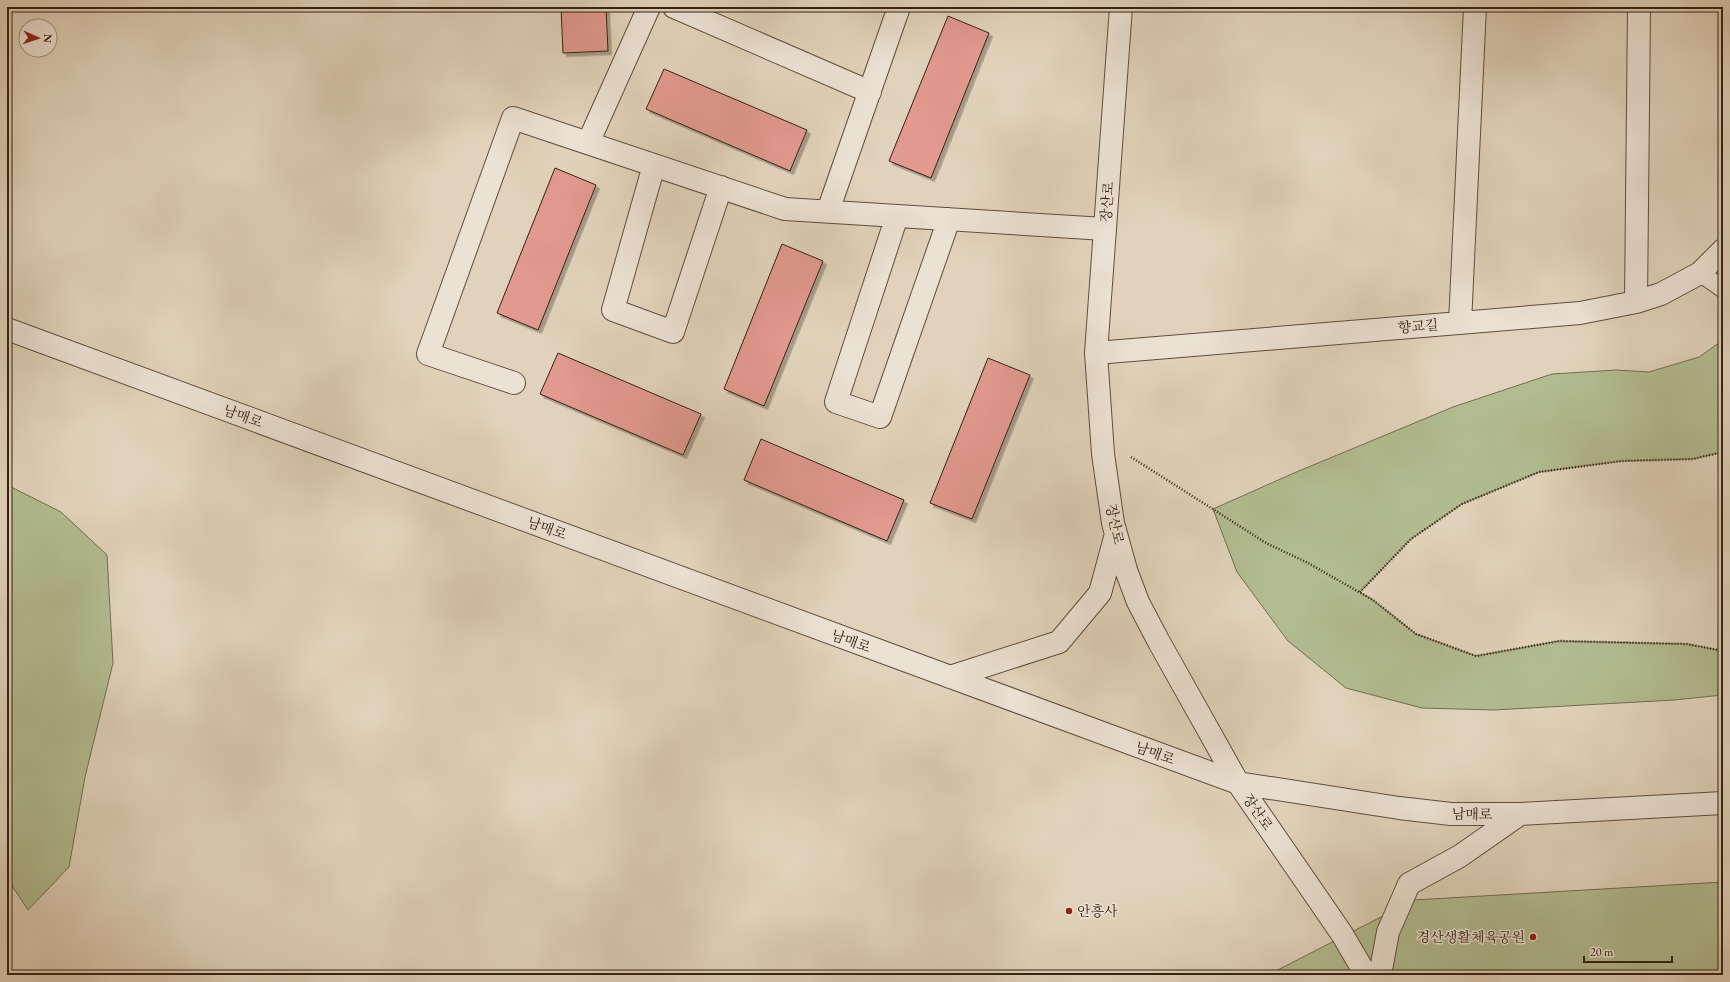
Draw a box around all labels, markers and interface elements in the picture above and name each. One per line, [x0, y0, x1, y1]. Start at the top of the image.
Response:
north arrow [18, 18, 58, 58]
text: N [41, 34, 55, 43]
street label: 장산로 [1097, 181, 1117, 223]
street label: 향교길 [1397, 315, 1439, 337]
street label: 남매로 [221, 401, 266, 432]
street label: 장산로 [1102, 502, 1128, 546]
street label: 남매로 [525, 513, 570, 544]
street label: 남매로 [829, 626, 874, 657]
street label: 남매로 [1133, 738, 1178, 769]
street label: 장산로 [1239, 790, 1277, 834]
street label: 남매로 [1452, 805, 1493, 823]
place label: 안흥사 [1077, 902, 1118, 920]
marker: 안흥사 [1064, 906, 1074, 916]
place label: 경산생활체육공원 [1417, 928, 1525, 946]
marker: 경산생활체육공원 [1528, 932, 1538, 942]
scale bar [1584, 938, 1672, 964]
text: 20 m [1590, 944, 1614, 960]

